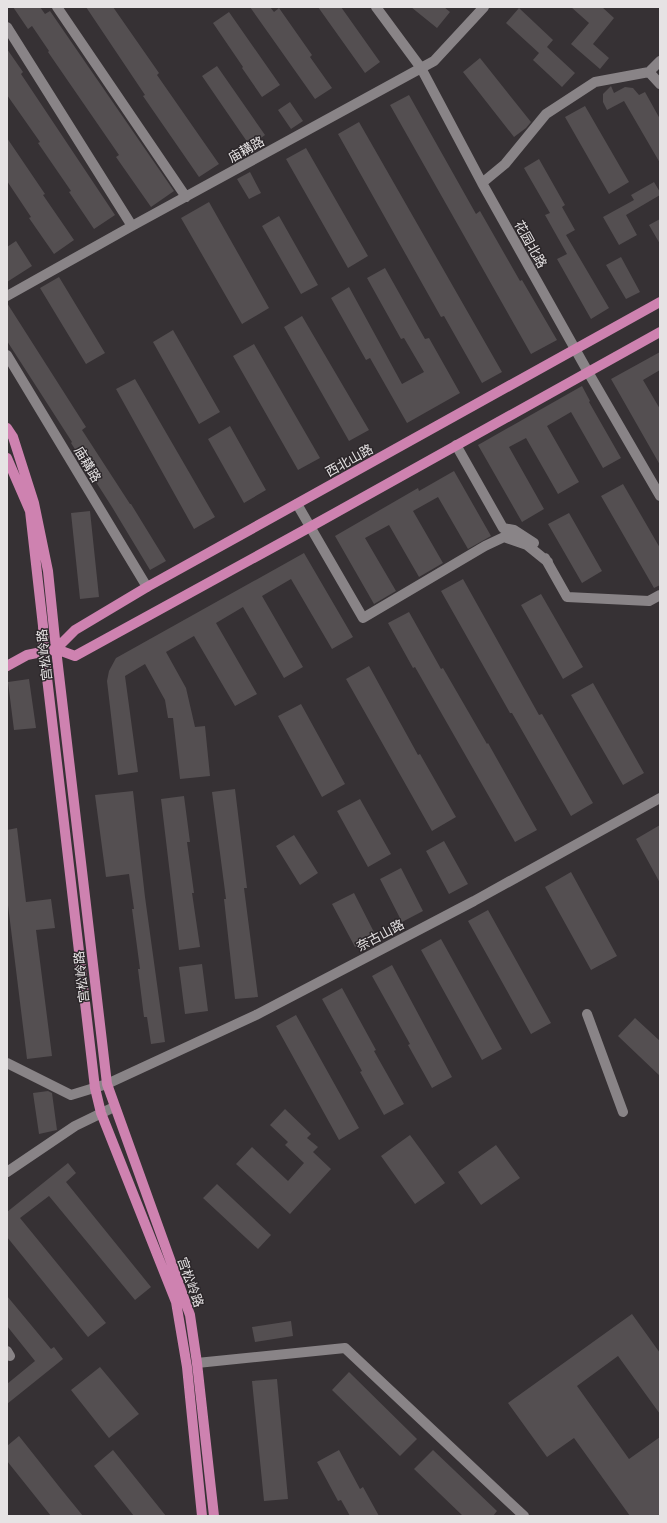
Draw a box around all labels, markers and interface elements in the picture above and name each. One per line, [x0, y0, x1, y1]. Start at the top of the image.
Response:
street label: 庙耩路 [226, 133, 266, 165]
street label: 花园北路 [512, 218, 550, 270]
street label: 西北山路 [323, 441, 375, 479]
street label: 庙耩路 [72, 444, 104, 484]
street label: 宫松岭路 [34, 628, 54, 682]
street label: 奈古山路 [354, 917, 406, 953]
street label: 宫松岭路 [71, 950, 91, 1004]
street label: 宫松岭路 [176, 1255, 206, 1309]

